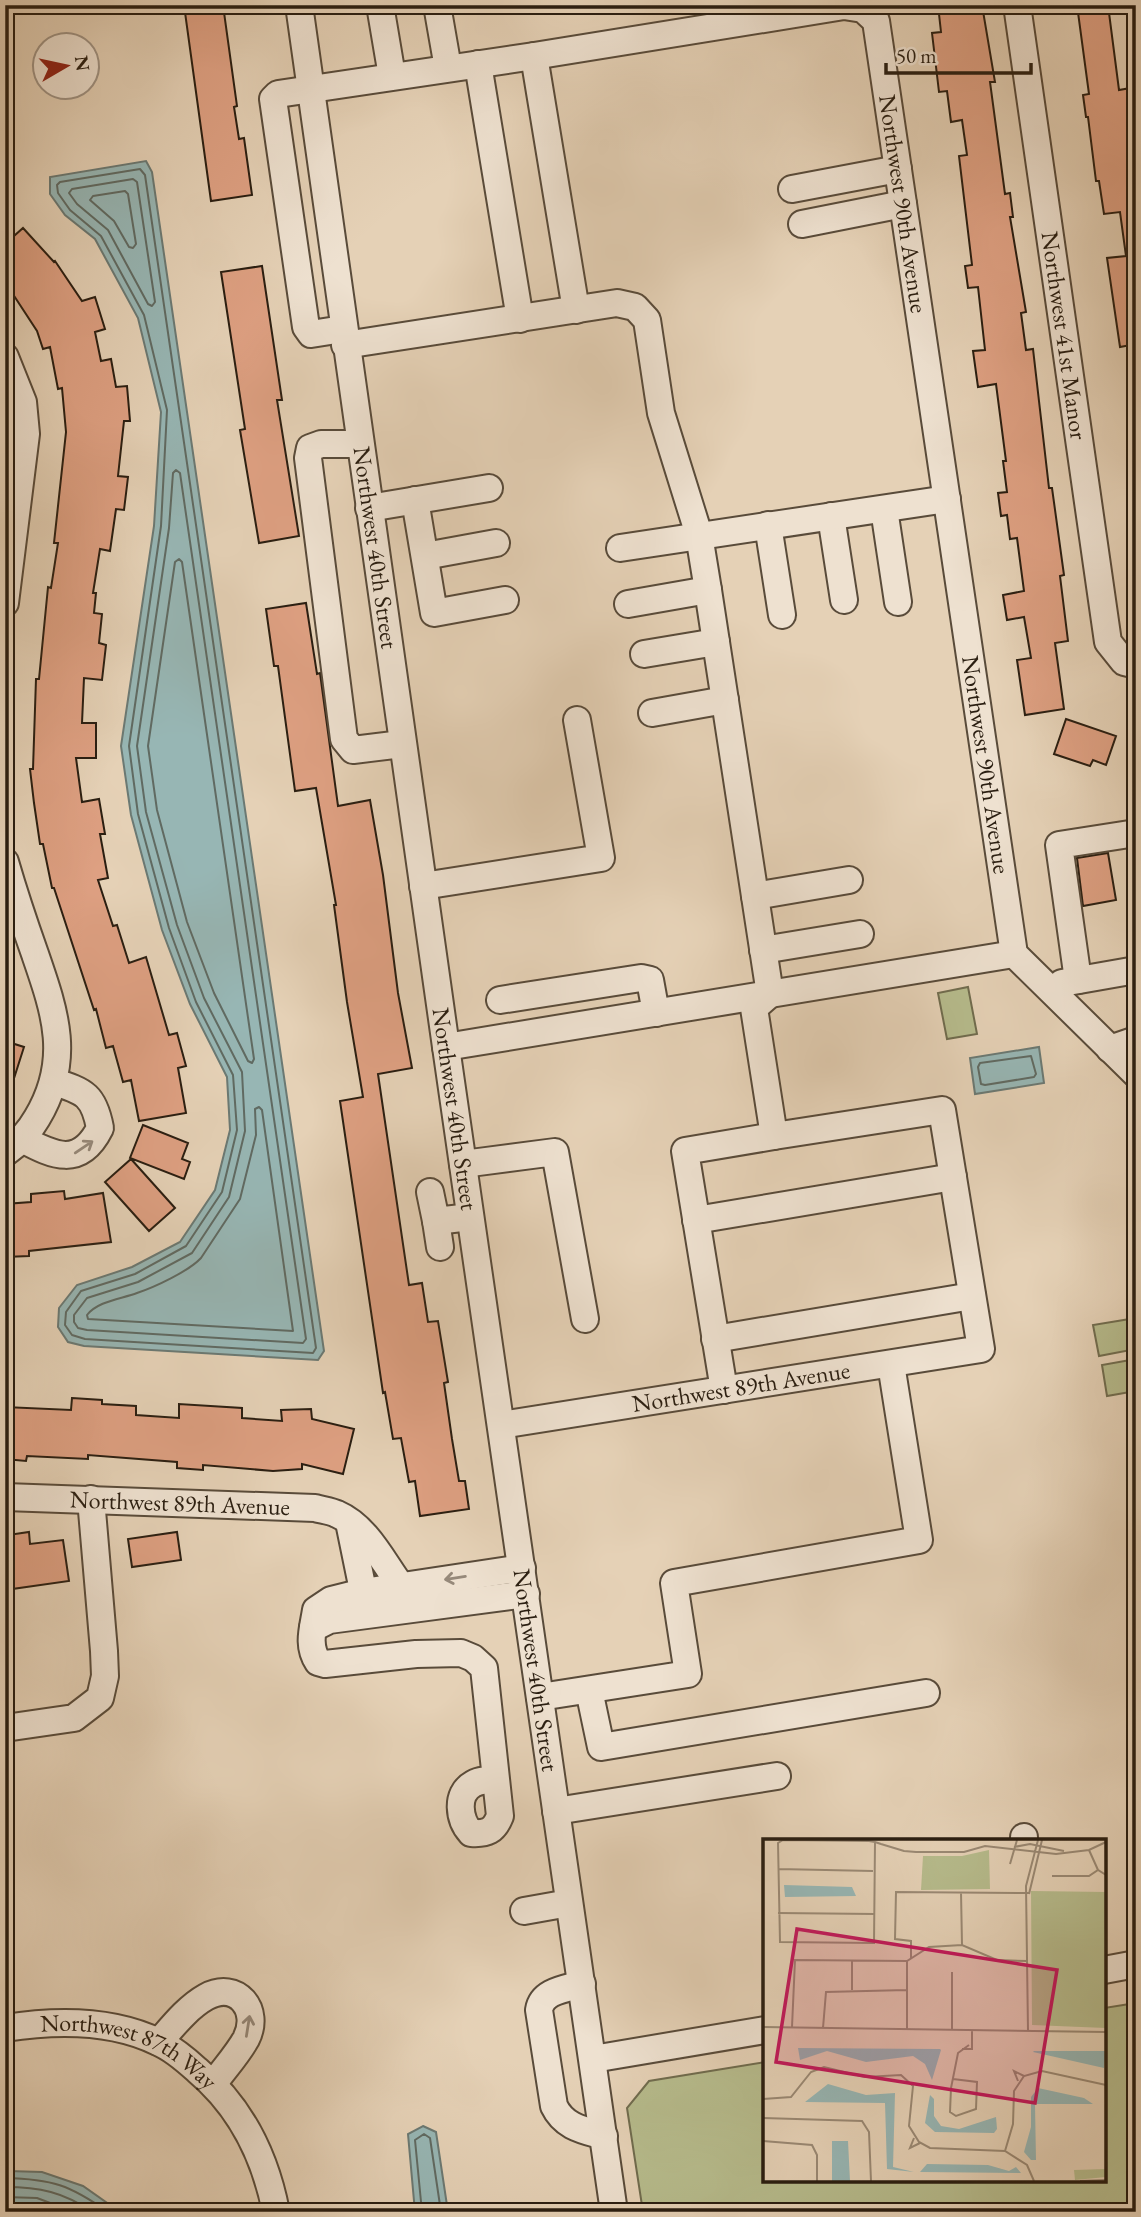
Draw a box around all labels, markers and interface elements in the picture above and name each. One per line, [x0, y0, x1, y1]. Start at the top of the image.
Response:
north arrow [32, 32, 102, 102]
scale bar [886, 32, 1031, 76]
text: 50 m [896, 42, 937, 69]
text: N [69, 54, 96, 74]
street label: Northwest 90th Avenue [872, 93, 935, 315]
street label: Northwest 41st Manor [1035, 229, 1095, 442]
street label: Northwest 40th Street [346, 444, 406, 651]
street label: Northwest 90th Avenue [955, 653, 1018, 876]
street label: Northwest 40th Street [426, 1006, 485, 1213]
one-way arrow [74, 1139, 93, 1154]
street label: Northwest 89th Avenue [630, 1354, 852, 1419]
street label: Northwest 89th Avenue [69, 1483, 291, 1522]
street label: Northwest 40th Street [506, 1567, 566, 1774]
one-way arrow [444, 1572, 467, 1585]
inset map [763, 1839, 1106, 2182]
street label: Northwest 87th Way [40, 2007, 225, 2096]
one-way arrow [242, 2015, 255, 2038]

